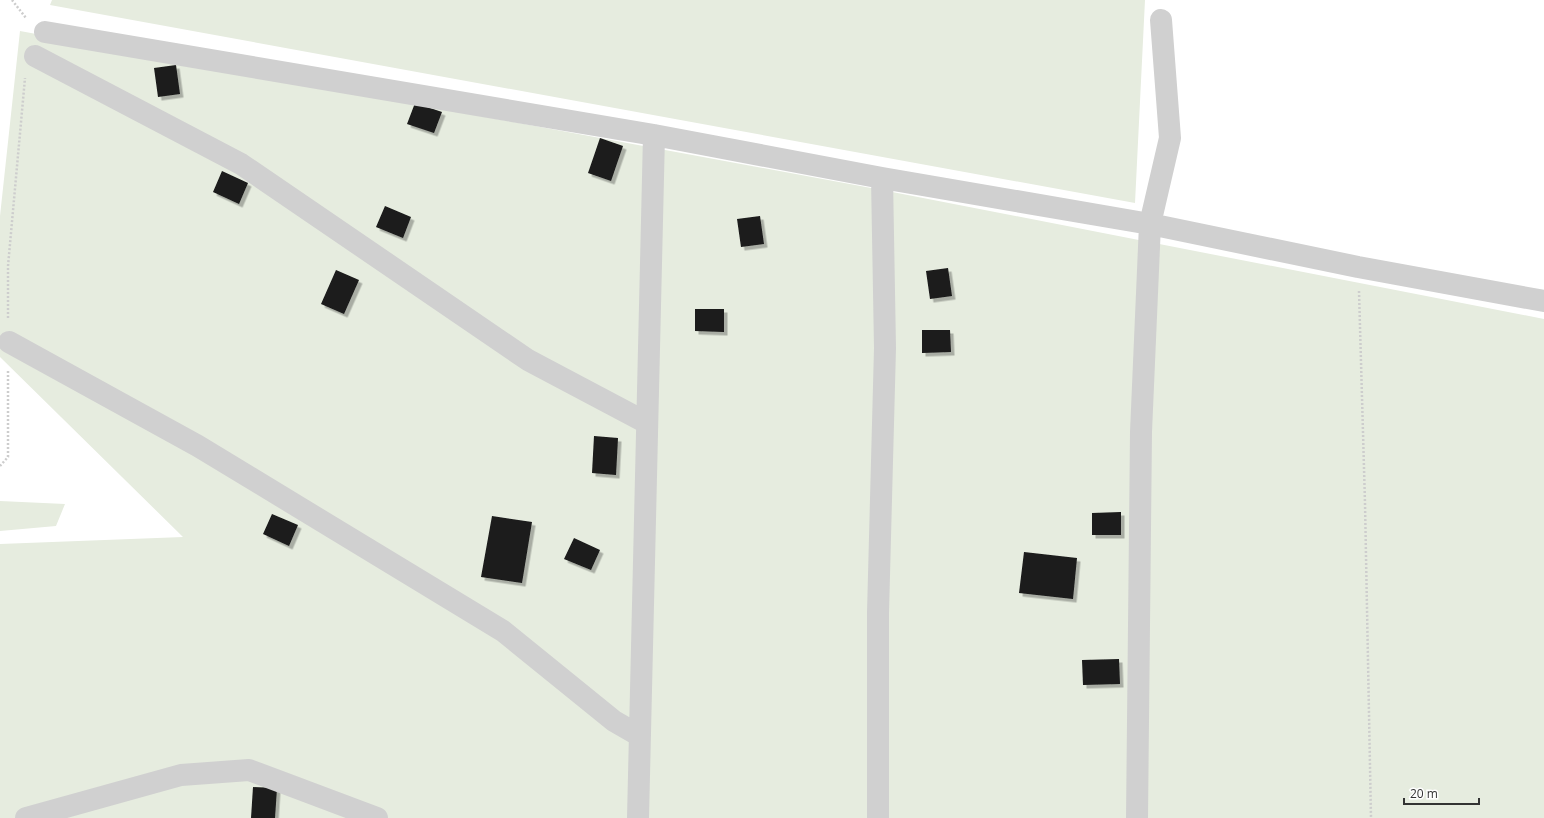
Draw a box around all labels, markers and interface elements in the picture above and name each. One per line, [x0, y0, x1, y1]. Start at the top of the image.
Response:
scale bar [1404, 780, 1479, 806]
text: 20 m [1410, 785, 1438, 802]

